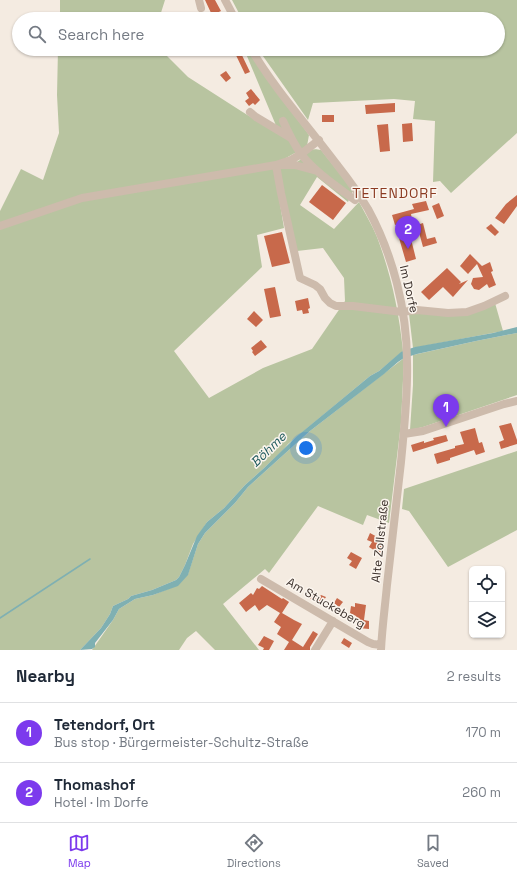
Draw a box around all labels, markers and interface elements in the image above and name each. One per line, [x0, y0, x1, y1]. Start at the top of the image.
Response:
search box [12, 12, 505, 56]
icon: search [26, 23, 48, 45]
text: Search here [58, 25, 144, 44]
district label: TETENDORF [352, 184, 438, 202]
pin: 2 [395, 216, 421, 249]
street label: Im Dorfe [396, 264, 422, 314]
pin: 1 [433, 394, 459, 427]
water label: Böhme [247, 427, 291, 471]
your location [296, 438, 316, 458]
street label: Alte Zollstraße [368, 499, 392, 583]
map controls [469, 566, 505, 638]
button: locate [469, 566, 505, 602]
street label: Am Stuckeberg [284, 574, 368, 632]
button: layers [469, 602, 505, 638]
text: Nearby [16, 665, 75, 687]
text: 2 results [447, 668, 501, 685]
text: Tetendorf, Ort [54, 715, 155, 734]
text: 1 [26, 724, 32, 741]
text: 170 m [465, 724, 501, 741]
text: Bus stop · Bürgermeister-Schultz-Straße [54, 734, 309, 751]
text: Thomashof [54, 775, 135, 794]
text: 2 [25, 784, 33, 801]
text: 260 m [462, 784, 501, 801]
text: Hotel · Im Dorfe [54, 794, 148, 811]
tab: Map [68, 832, 91, 870]
tab: Directions [227, 832, 281, 870]
tab: Saved [417, 832, 449, 870]

